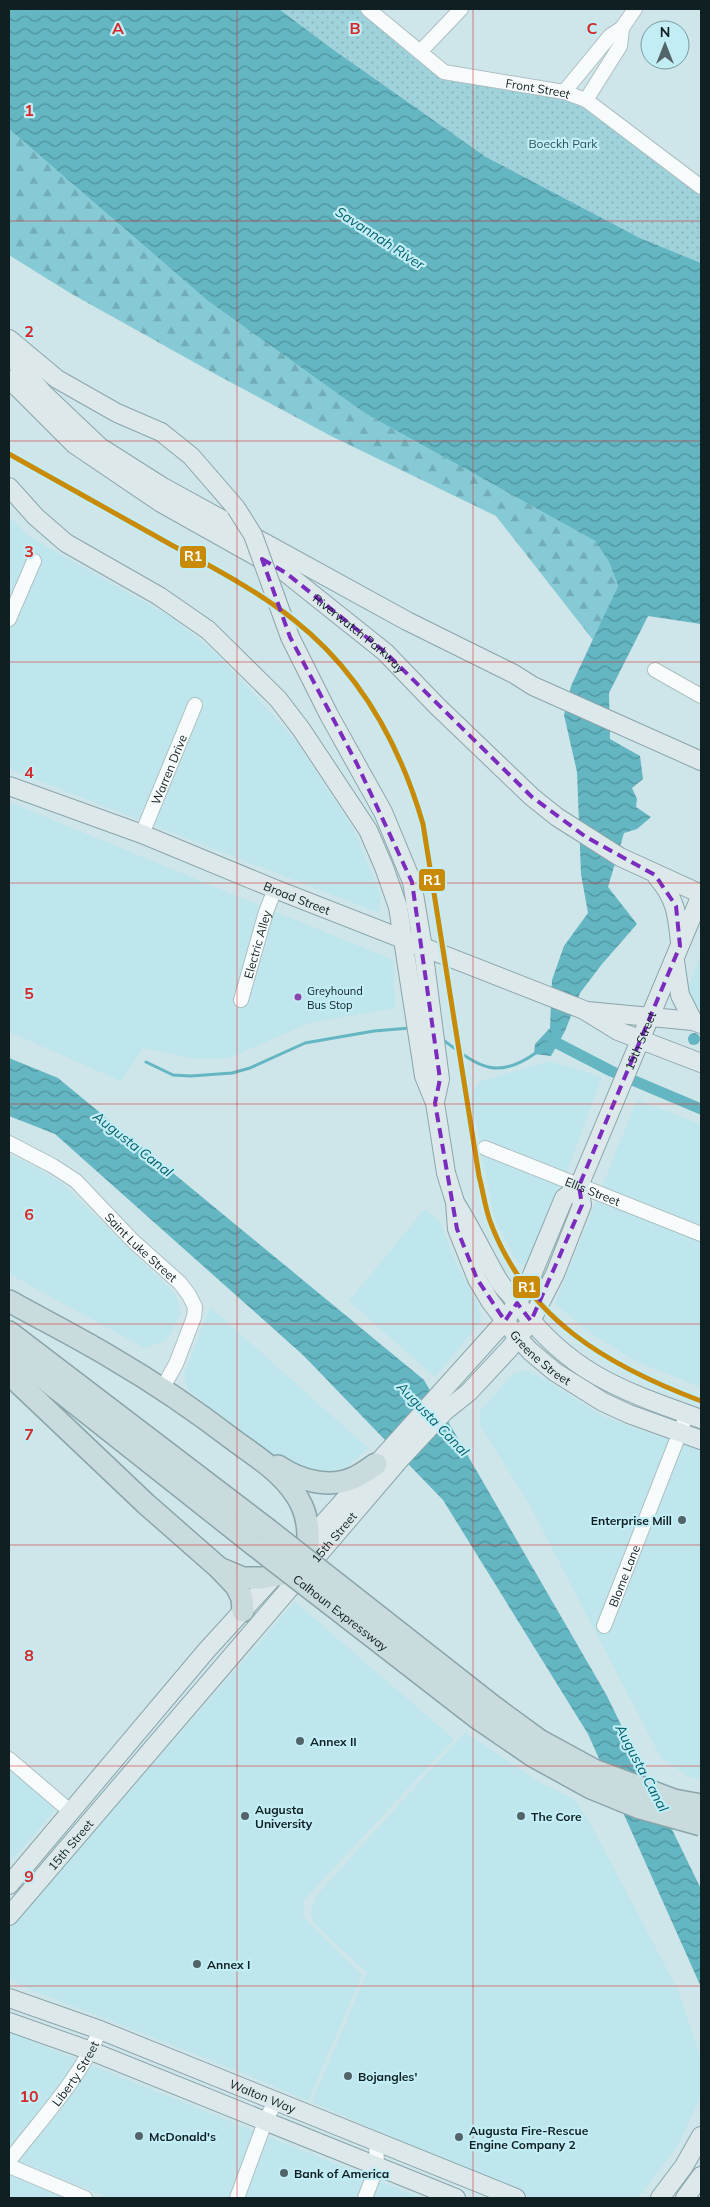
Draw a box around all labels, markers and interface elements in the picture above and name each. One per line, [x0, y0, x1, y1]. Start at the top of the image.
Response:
text: A [112, 18, 124, 38]
text: B [349, 18, 361, 38]
text: C [587, 18, 598, 38]
north arrow [640, 20, 690, 70]
text: N [660, 23, 670, 41]
street label: Front Street [505, 75, 572, 101]
text: 1 [24, 100, 34, 120]
park label: Boeckh Park [528, 136, 598, 151]
water label: Savannah River [332, 203, 429, 274]
text: 2 [24, 321, 34, 341]
text: 3 [24, 541, 34, 561]
line badge: R1 [179, 545, 207, 569]
text: R1 [184, 547, 202, 565]
street label: Riverwatch Parkway [310, 590, 409, 676]
street label: Warren Drive [148, 732, 190, 806]
text: 4 [24, 762, 34, 782]
line badge: R1 [418, 868, 446, 892]
text: R1 [423, 871, 441, 889]
street label: Broad Street [262, 878, 332, 917]
street label: Electric Alley [240, 908, 274, 980]
text: 5 [24, 983, 34, 1003]
place label: Greyhound Bus Stop [307, 984, 363, 1012]
marker: Greyhound Bus Stop [293, 992, 303, 1002]
street label: 15th Street [621, 1009, 659, 1072]
water label: Augusta Canal [89, 1107, 177, 1181]
street label: Ellis Street [563, 1173, 622, 1209]
text: 6 [24, 1204, 34, 1224]
street label: Saint Luke Street [102, 1209, 181, 1285]
line badge: R1 [512, 1275, 541, 1299]
text: R1 [518, 1278, 536, 1296]
street label: Greene Street [507, 1327, 574, 1388]
water label: Augusta Canal [392, 1377, 473, 1460]
text: 7 [24, 1424, 34, 1444]
street label: 15th Street [308, 1509, 359, 1565]
place label: Enterprise Mill [591, 1513, 672, 1528]
marker: Enterprise Mill [676, 1514, 688, 1526]
street label: Blome Lane [605, 1543, 643, 1609]
street label: Calhoun Expressway [290, 1571, 392, 1654]
text: 8 [24, 1645, 34, 1665]
water label: Augusta Canal [611, 1720, 673, 1815]
place label: Annex II [310, 1734, 357, 1749]
marker: Annex II [294, 1735, 306, 1747]
place label: Augusta University [255, 1802, 313, 1831]
place label: The Core [531, 1809, 582, 1824]
marker: Augusta University [239, 1810, 251, 1822]
marker: The Core [515, 1810, 527, 1822]
street label: 15th Street [44, 1816, 96, 1873]
text: 9 [24, 1866, 34, 1886]
place label: Annex I [207, 1957, 250, 1972]
marker: Annex I [191, 1958, 203, 1970]
street label: Liberty Street [48, 2038, 102, 2109]
place label: Bojangles' [358, 2069, 417, 2084]
marker: Bojangles' [342, 2070, 354, 2082]
street label: Walton Way [227, 2076, 299, 2116]
text: 10 [19, 2086, 39, 2106]
place label: Augusta Fire-Rescue Engine Company 2 [469, 2123, 589, 2152]
place label: McDonald's [149, 2129, 216, 2144]
marker: McDonald's [133, 2130, 145, 2142]
marker: Augusta Fire-Rescue Engine Company 2 [453, 2131, 465, 2143]
place label: Bank of America [294, 2166, 389, 2181]
marker: Bank of America [278, 2167, 290, 2179]

